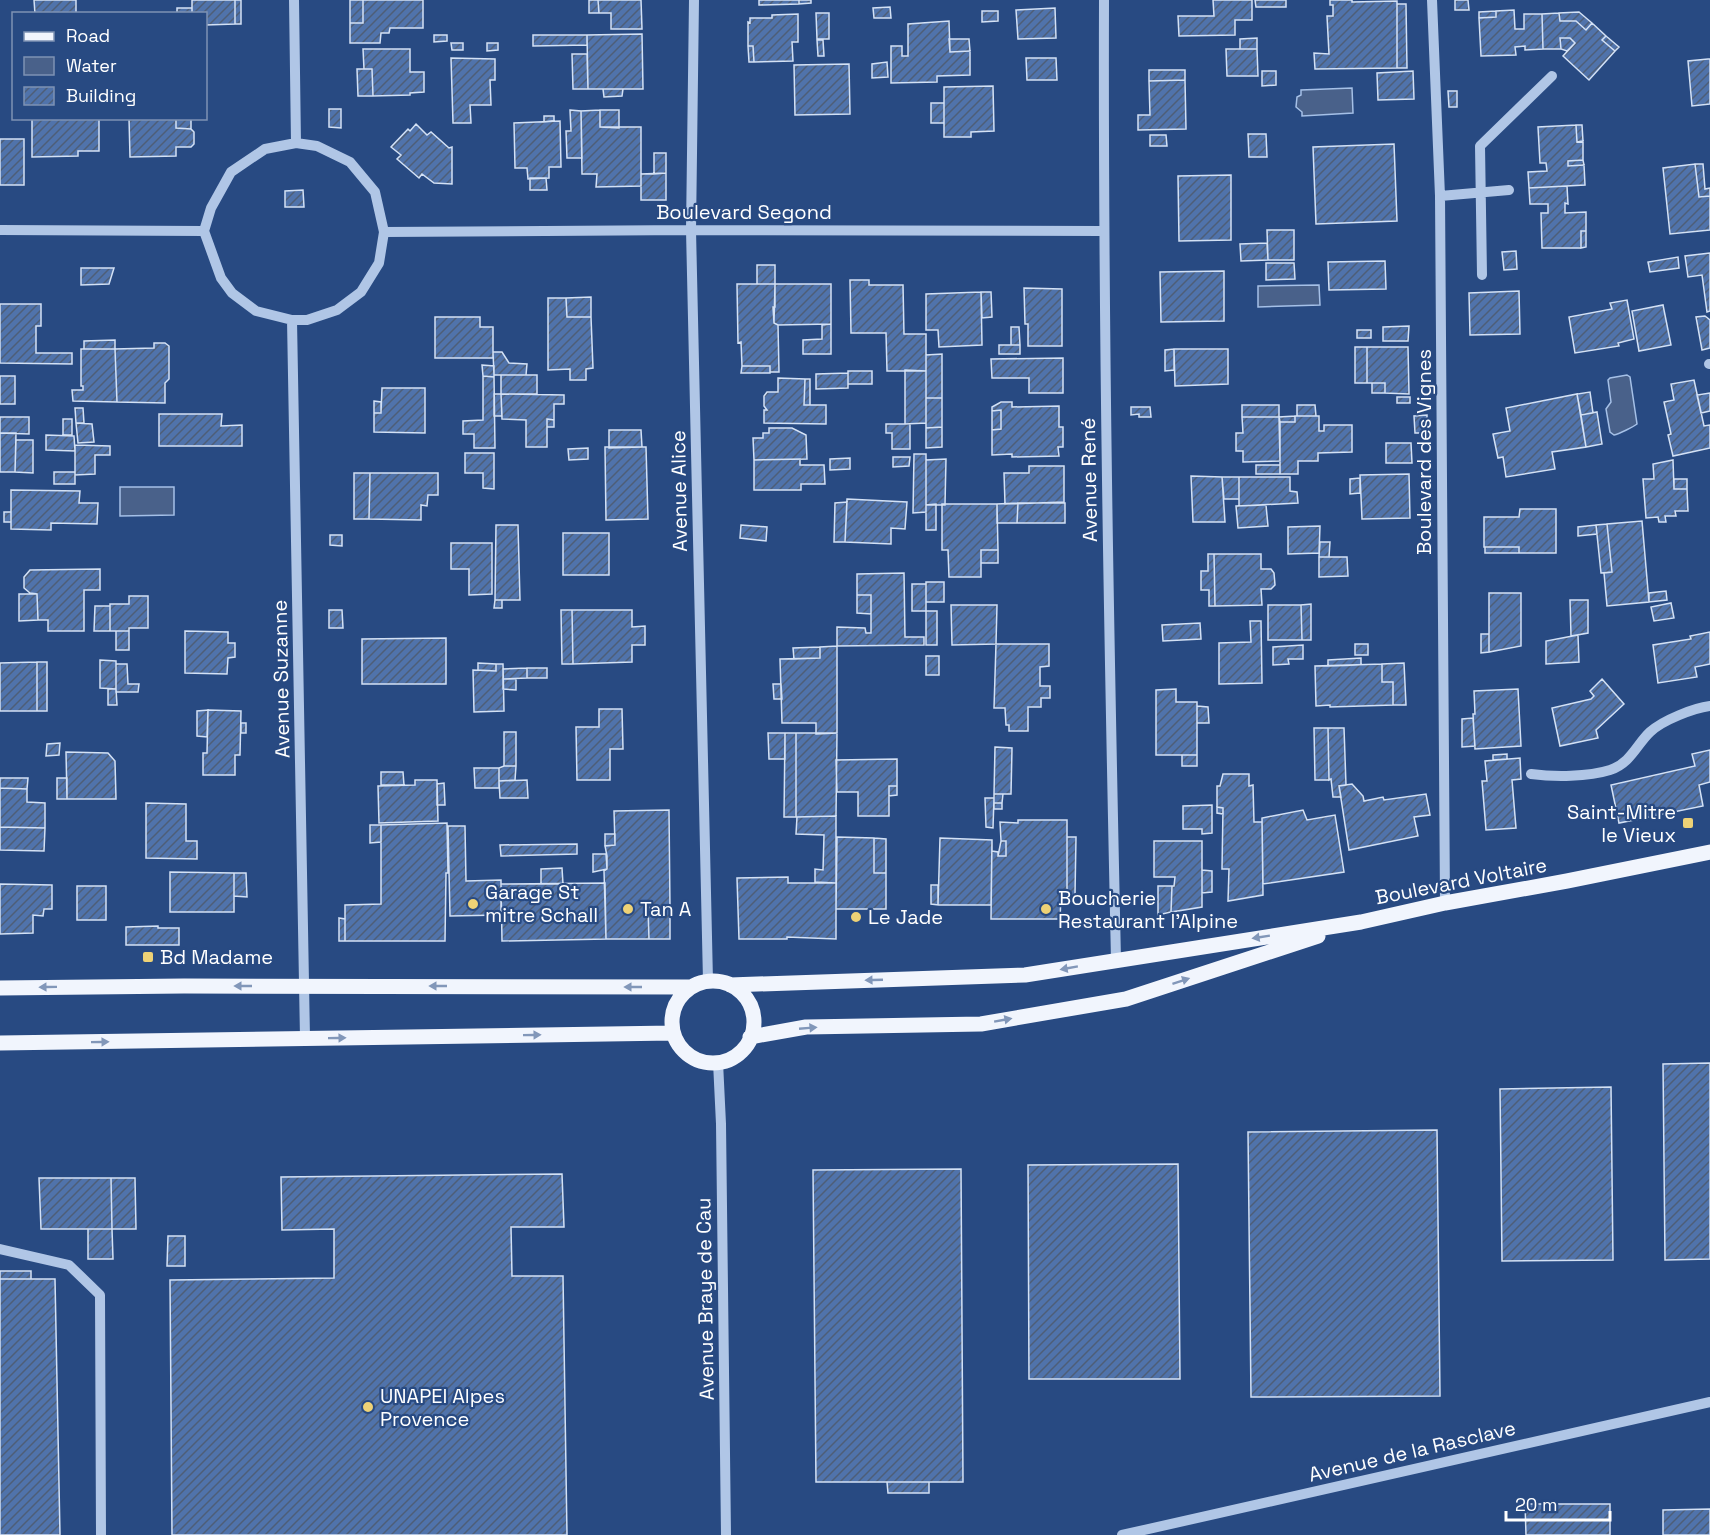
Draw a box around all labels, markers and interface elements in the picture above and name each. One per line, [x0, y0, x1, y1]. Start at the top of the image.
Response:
legend [12, 12, 207, 120]
text: Road [66, 24, 110, 47]
text: Water [66, 54, 117, 77]
text: Building [66, 84, 136, 107]
street label: Boulevard Segond [656, 199, 832, 225]
street label: Boulevard des Vignes [1411, 349, 1437, 555]
street label: Avenue René [1075, 418, 1103, 542]
street label: Avenue Alice [665, 430, 693, 552]
street label: Avenue Suzanne [267, 600, 295, 758]
place label: Saint-Mitre le Vieux [1567, 799, 1676, 848]
marker: Saint-Mitre le Vieux [1681, 816, 1695, 830]
street label: Boulevard Voltaire [1373, 852, 1549, 910]
place label: Garage St mitre Schall [485, 879, 598, 928]
place label: Boucherie Restaurant l'Alpine [1058, 885, 1238, 934]
place label: Tan A [640, 896, 692, 922]
marker: Garage St mitre Schall [466, 897, 480, 911]
marker: Tan A [621, 902, 635, 916]
marker: Boucherie Restaurant l'Alpine [1039, 902, 1053, 916]
place label: Le Jade [868, 904, 943, 930]
marker: Le Jade [849, 910, 863, 924]
one-way arrow [1252, 933, 1271, 942]
place label: Bd Madame [160, 944, 273, 970]
marker: Bd Madame [141, 950, 155, 964]
one-way arrow [1059, 963, 1078, 972]
one-way arrow [865, 975, 884, 985]
one-way arrow [1172, 975, 1190, 985]
one-way arrow [233, 981, 252, 991]
one-way arrow [428, 981, 447, 991]
one-way arrow [623, 982, 642, 992]
one-way arrow [38, 983, 57, 992]
one-way arrow [993, 1015, 1012, 1024]
one-way arrow [799, 1023, 818, 1033]
one-way arrow [523, 1030, 542, 1040]
one-way arrow [328, 1033, 347, 1043]
one-way arrow [91, 1037, 110, 1047]
street label: Avenue Braye de Cau [690, 1197, 720, 1401]
place label: UNAPEI Alpes Provence [380, 1383, 505, 1432]
marker: UNAPEI Alpes Provence [361, 1400, 375, 1414]
street label: Avenue de la Rasclave [1306, 1415, 1518, 1487]
scale bar [1506, 1484, 1610, 1522]
text: 20 m [1515, 1493, 1558, 1516]

